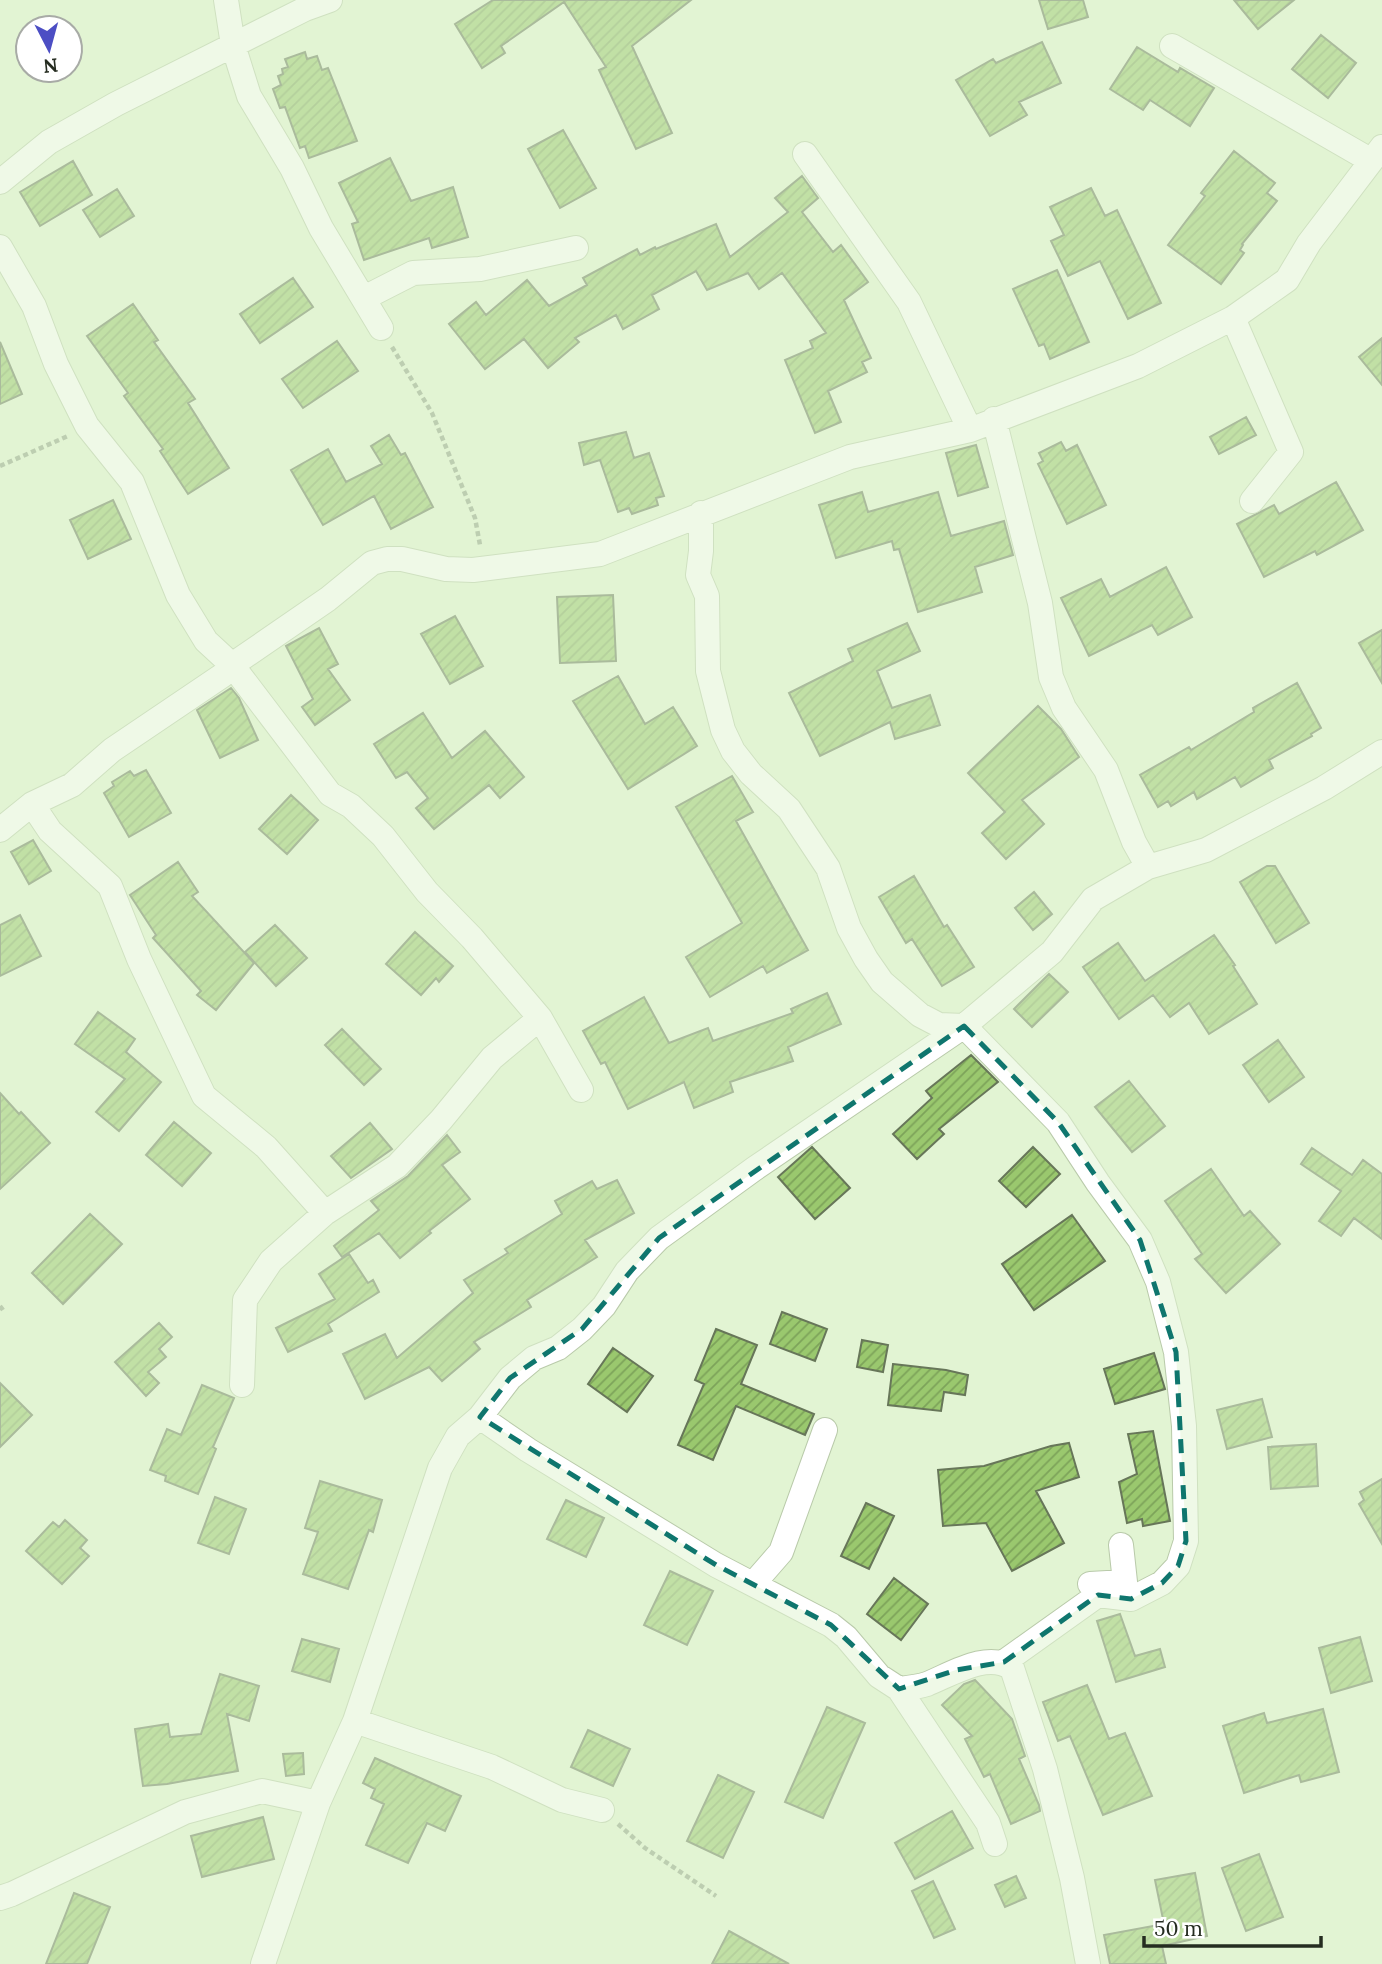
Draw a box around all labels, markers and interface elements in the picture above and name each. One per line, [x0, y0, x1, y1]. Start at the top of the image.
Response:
north arrow [14, 14, 84, 84]
text: N [42, 53, 59, 79]
scale bar [1144, 1904, 1321, 1948]
text: 50 m [1154, 1915, 1203, 1942]

